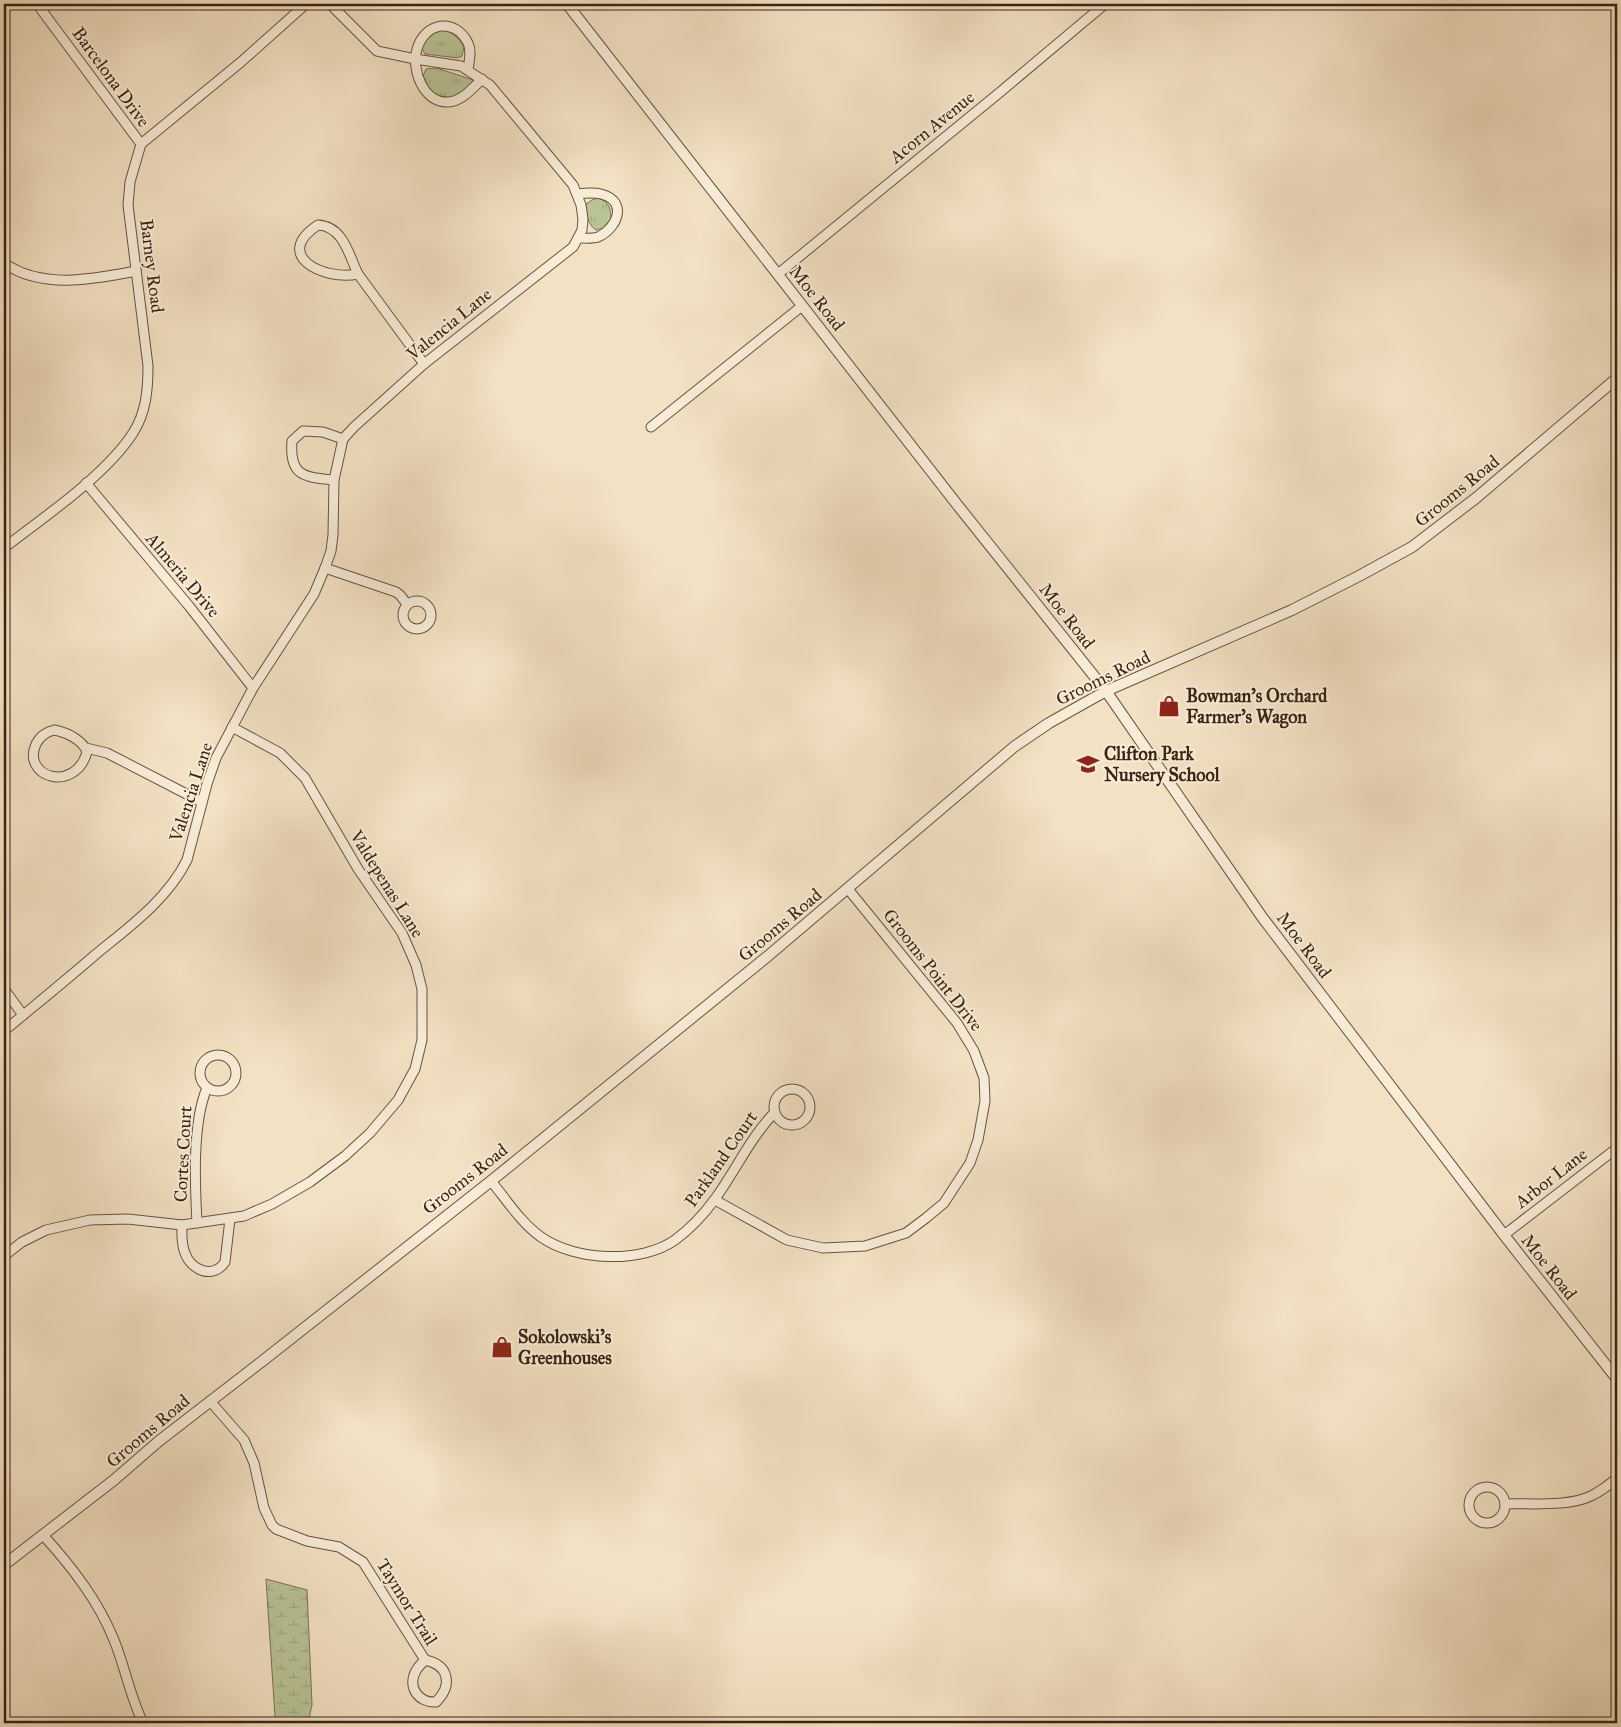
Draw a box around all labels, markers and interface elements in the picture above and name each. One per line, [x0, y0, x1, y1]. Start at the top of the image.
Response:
street label: Barcelona Drive [67, 23, 155, 131]
street label: Acorn Avenue [884, 86, 979, 169]
street label: Barney Road [135, 218, 169, 314]
street label: Moe Road [785, 261, 849, 335]
street label: Valencia Lane [401, 283, 496, 366]
street label: Grooms Road [1410, 450, 1504, 532]
street label: Almeria Drive [140, 527, 225, 622]
street label: Moe Road [1035, 579, 1099, 653]
street label: Grooms Road [1052, 646, 1154, 710]
place label: Bowman's Orchard Farmer's Wagon [1186, 685, 1328, 729]
shop icon: Bowman's Orchard Farmer's Wagon [1156, 693, 1182, 719]
street label: Valencia Lane [164, 740, 217, 845]
place label: Clifton Park Nursery School [1104, 743, 1221, 787]
school or university icon: Clifton Park Nursery School [1075, 751, 1101, 777]
street label: Valdepenas Lane [345, 825, 429, 942]
street label: Grooms Road [734, 884, 826, 966]
street label: Grooms Point Drive [878, 904, 988, 1036]
street label: Moe Road [1272, 908, 1336, 982]
street label: Cortes Court [169, 1105, 197, 1203]
street label: Parkland Court [680, 1106, 762, 1211]
street label: Grooms Road [418, 1139, 512, 1219]
street label: Arbor Lane [1510, 1143, 1591, 1214]
street label: Moe Road [1517, 1230, 1581, 1304]
place label: Sokolowski's Greenhouses [518, 1326, 612, 1369]
shop icon: Sokolowski's Greenhouses [489, 1334, 515, 1360]
street label: Grooms Road [102, 1390, 194, 1472]
street label: Taymor Trail [372, 1555, 442, 1649]

